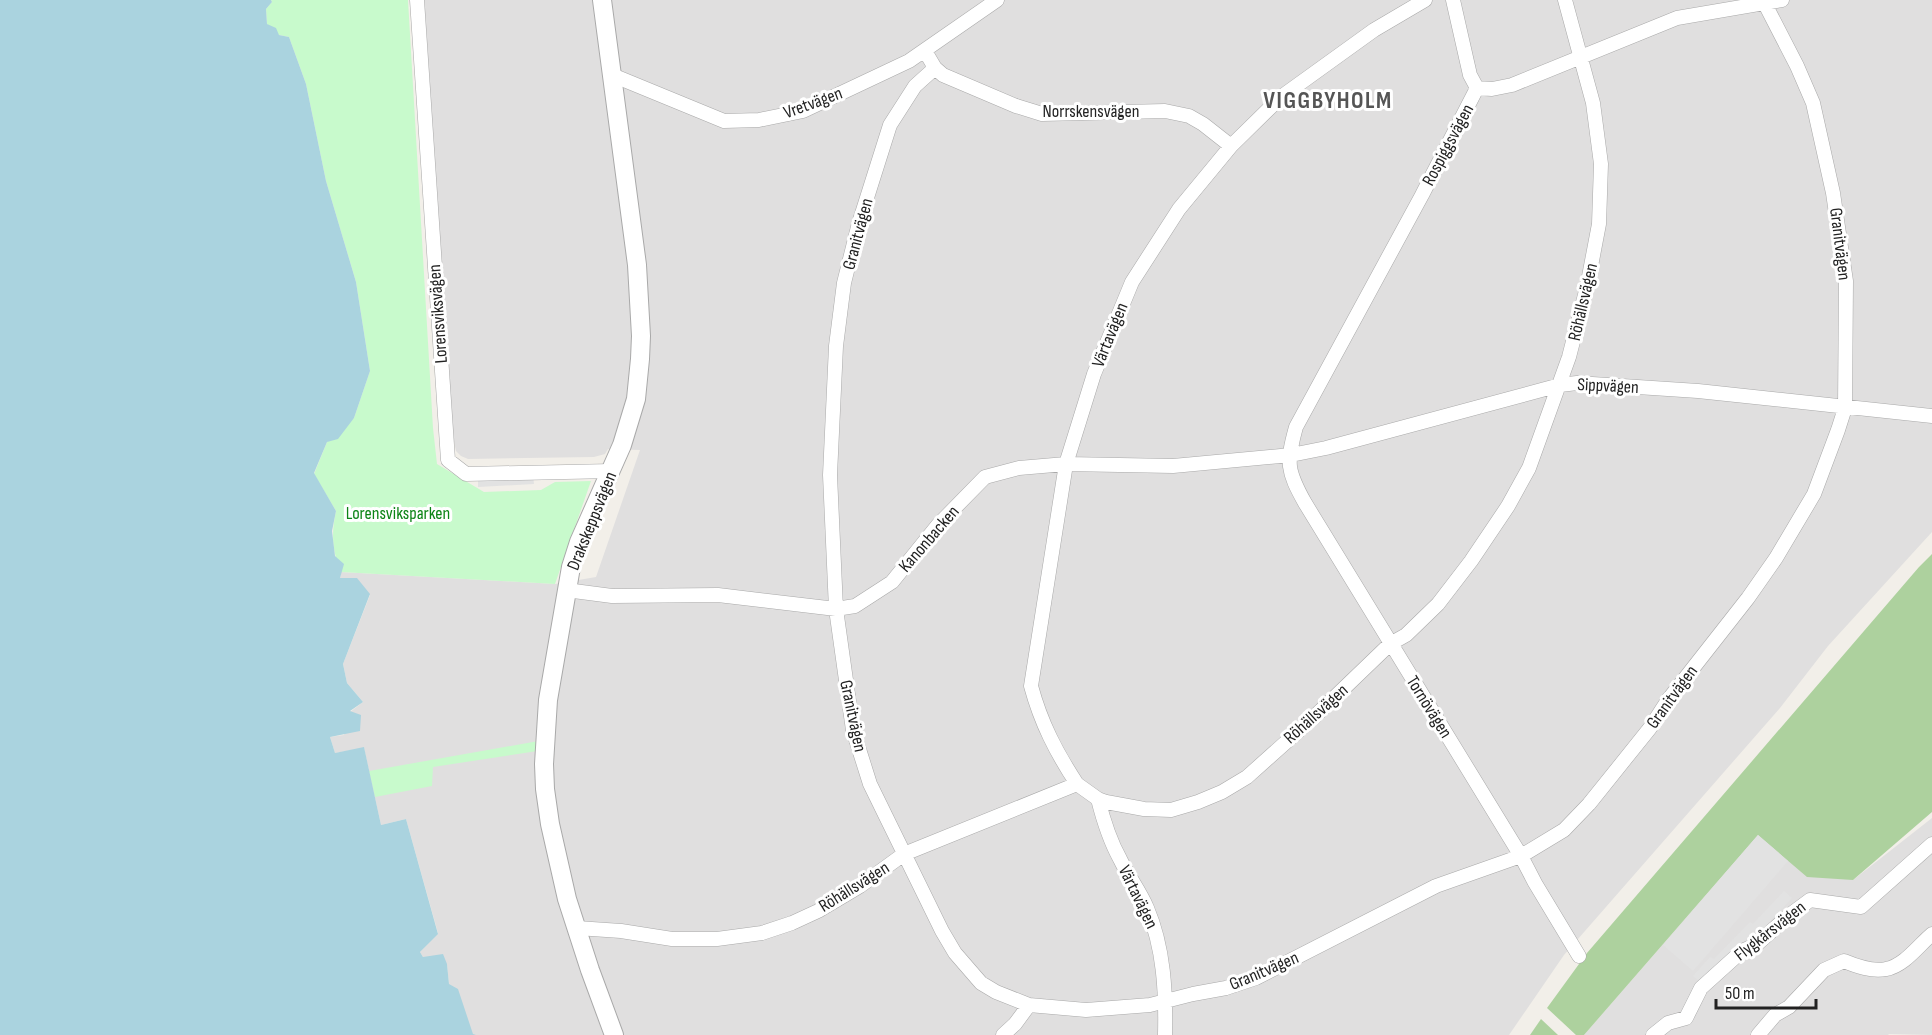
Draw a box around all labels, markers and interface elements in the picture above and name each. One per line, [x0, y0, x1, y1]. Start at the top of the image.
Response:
street label: Vretvägen [781, 83, 845, 123]
district label: VIGGBYHOLM [1263, 86, 1393, 115]
street label: Norrskensvägen [1043, 101, 1139, 122]
street label: Rospiggsvägen [1418, 101, 1478, 189]
street label: Granitvägen [838, 196, 878, 272]
street label: Granitvägen [1825, 206, 1855, 282]
street label: Röhällsvägen [1564, 261, 1602, 343]
street label: Lorensviksvägen [424, 264, 452, 364]
street label: Värtavägen [1088, 300, 1132, 370]
street label: Sippvägen [1577, 374, 1639, 398]
street label: Drakskeppsvägen [563, 469, 621, 573]
street label: Kanonbacken [895, 502, 963, 576]
park label: Lorensviksparken [346, 503, 450, 524]
street label: Granitvägen [1642, 661, 1702, 733]
street label: Tornövägen [1402, 672, 1456, 742]
street label: Granitvägen [835, 678, 871, 754]
street label: Röhällsvägen [1280, 680, 1352, 748]
street label: Röhällsvägen [815, 857, 893, 917]
street label: Värtavägen [1114, 862, 1162, 932]
street label: Flygkårsvägen [1730, 897, 1810, 965]
street label: Granitvägen [1226, 947, 1302, 995]
scale bar [1716, 972, 1816, 1010]
text: 50 m [1725, 983, 1755, 1004]

